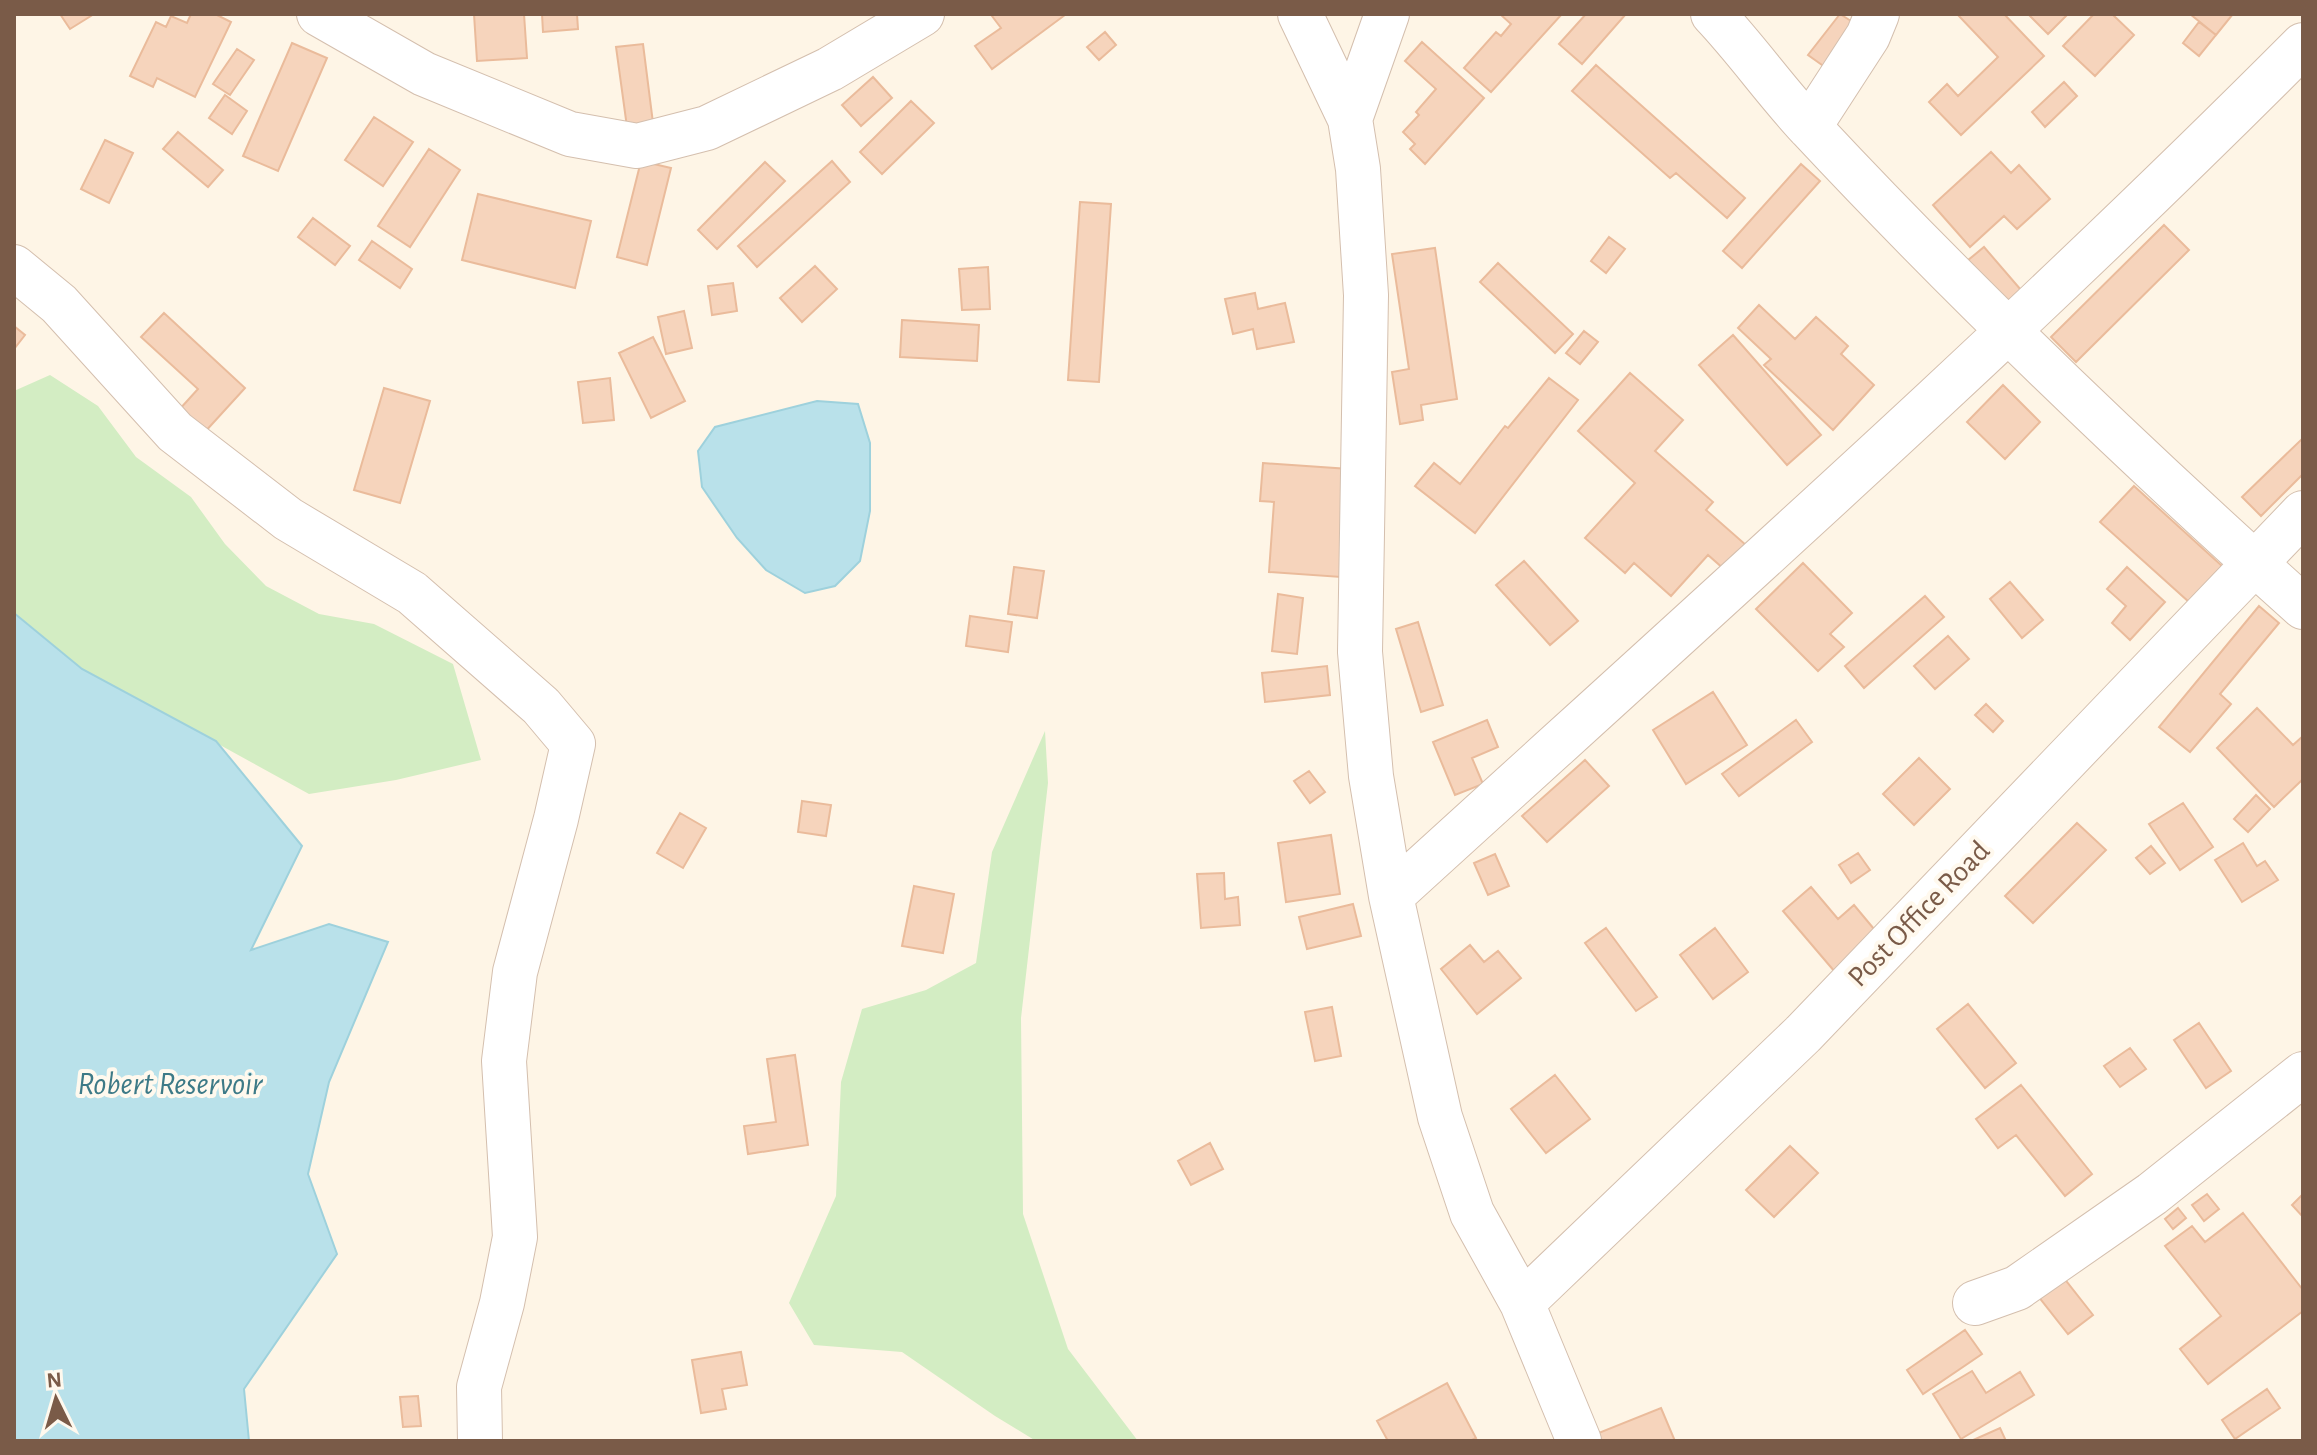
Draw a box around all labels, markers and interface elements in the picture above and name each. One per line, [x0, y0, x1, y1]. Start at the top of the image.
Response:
street label: Post Office Road [1842, 835, 1996, 993]
water label: Robert Reservoir [78, 1068, 264, 1100]
north arrow [16, 1359, 96, 1439]
text: N [46, 1368, 63, 1392]

